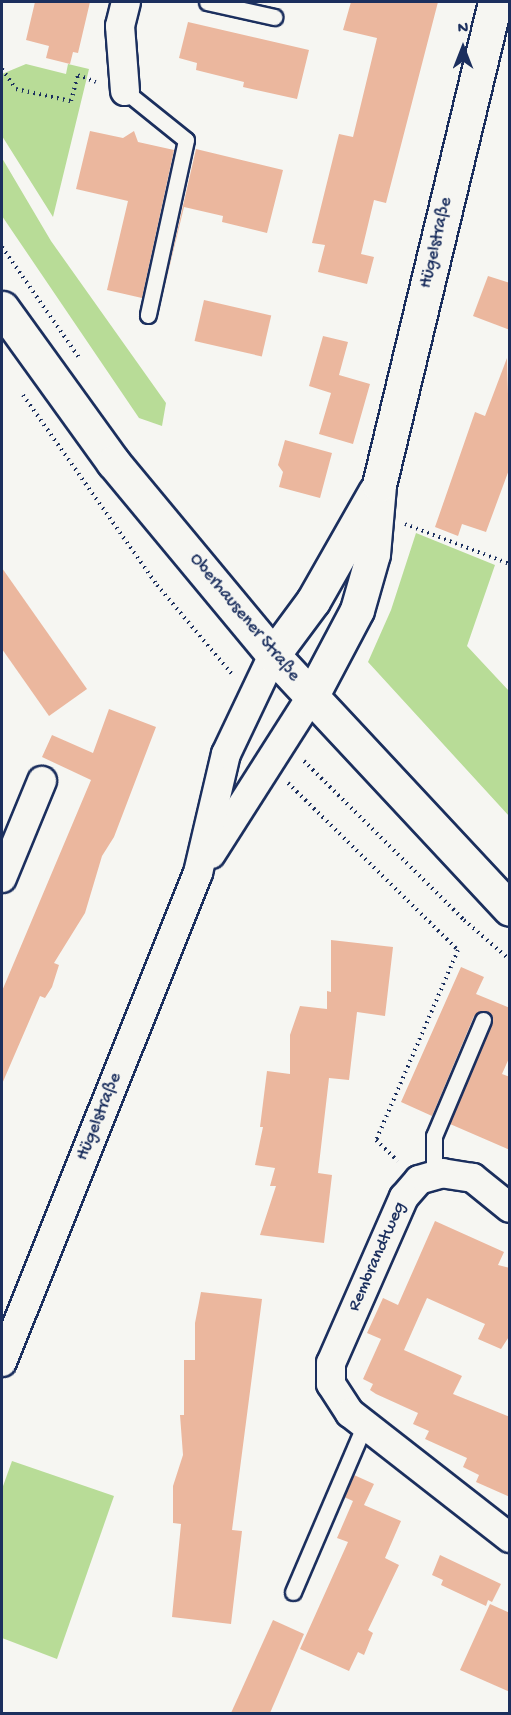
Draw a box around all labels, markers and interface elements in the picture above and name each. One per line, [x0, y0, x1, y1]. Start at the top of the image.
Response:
north arrow [433, 18, 493, 78]
text: N [458, 20, 468, 39]
street label: Hügelstraße [416, 195, 458, 291]
street label: Oberhausener Straße [184, 549, 304, 687]
street label: Hügelstraße [73, 1070, 127, 1164]
street label: Rembrandtweg [344, 1199, 412, 1315]

